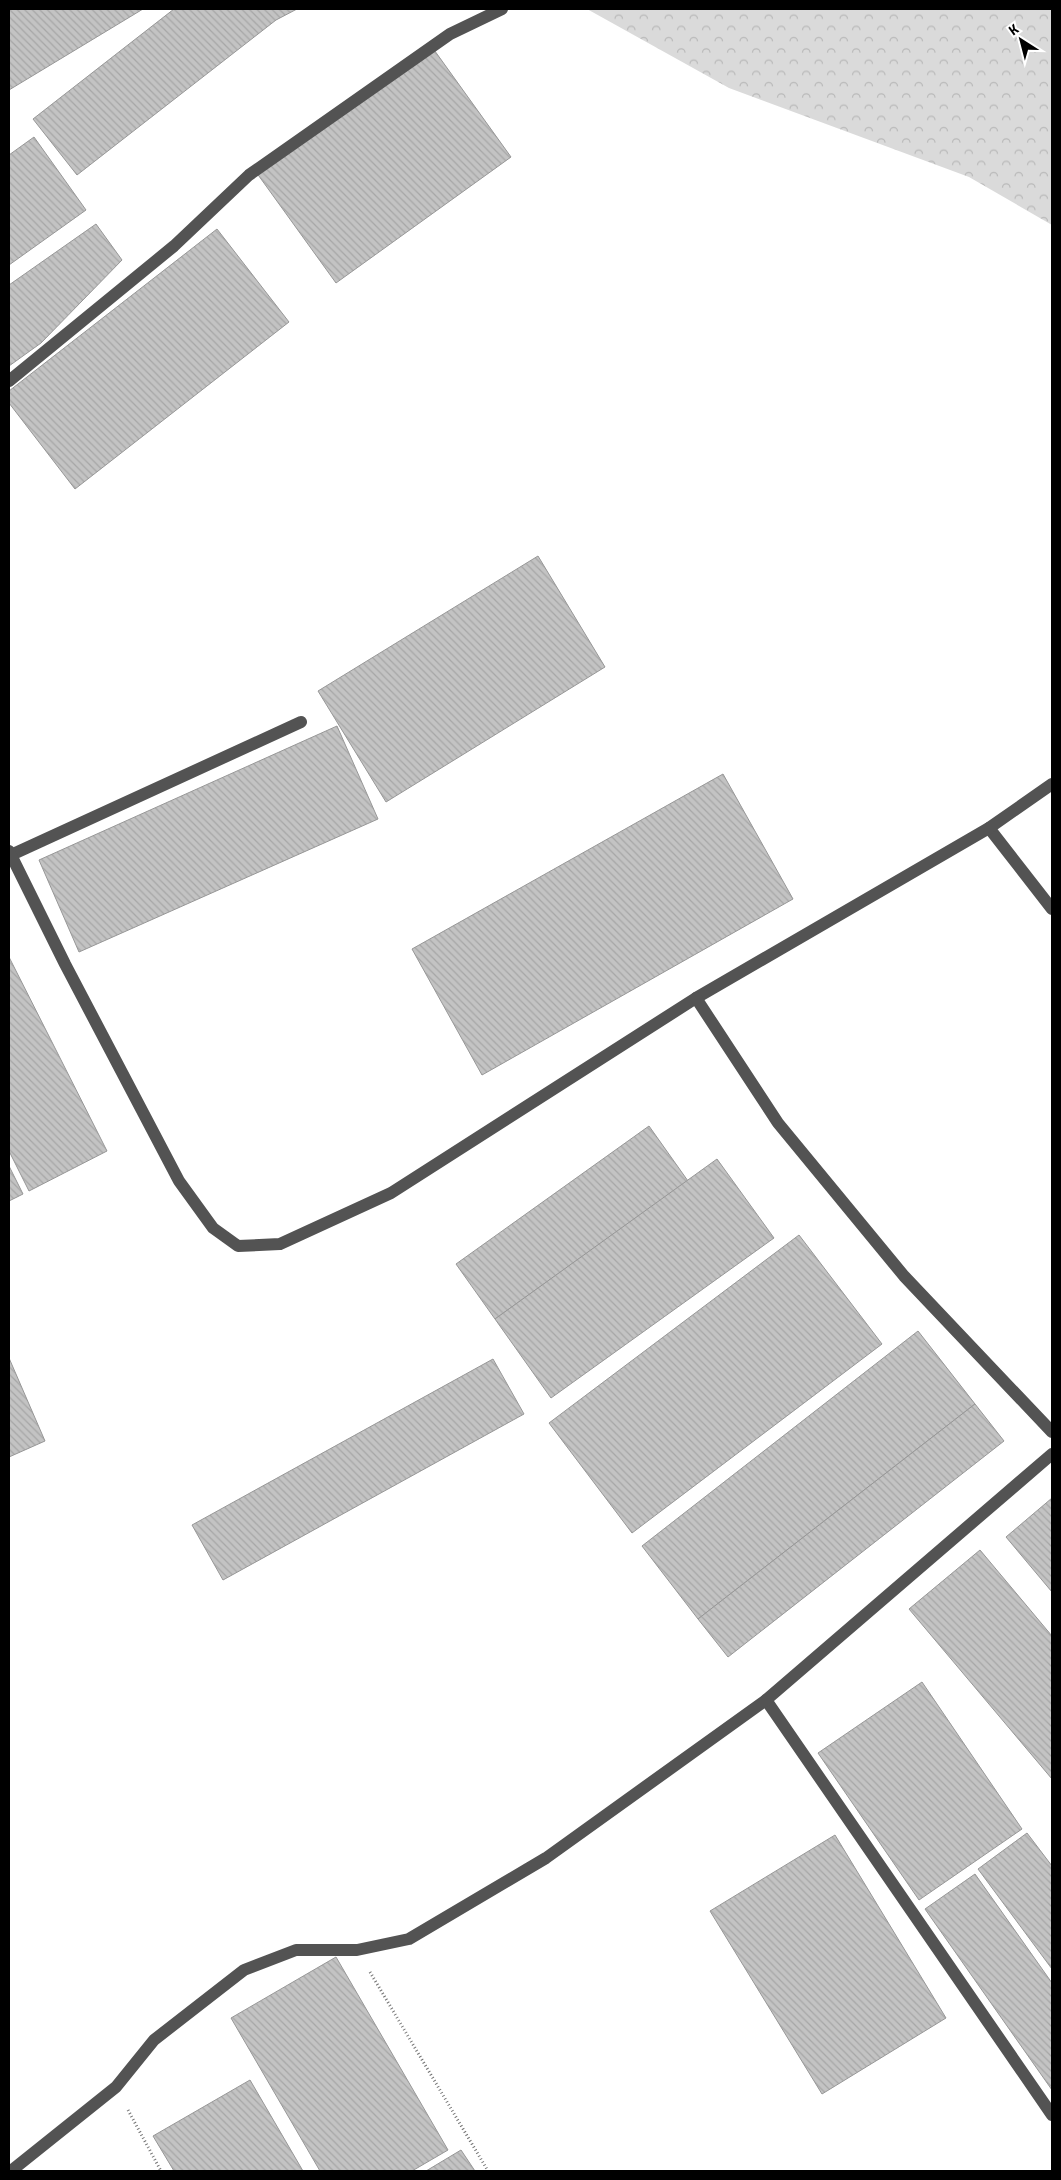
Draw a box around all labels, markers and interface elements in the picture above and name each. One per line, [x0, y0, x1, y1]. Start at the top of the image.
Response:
north arrow [996, 15, 1046, 65]
text: K [1004, 18, 1023, 40]

